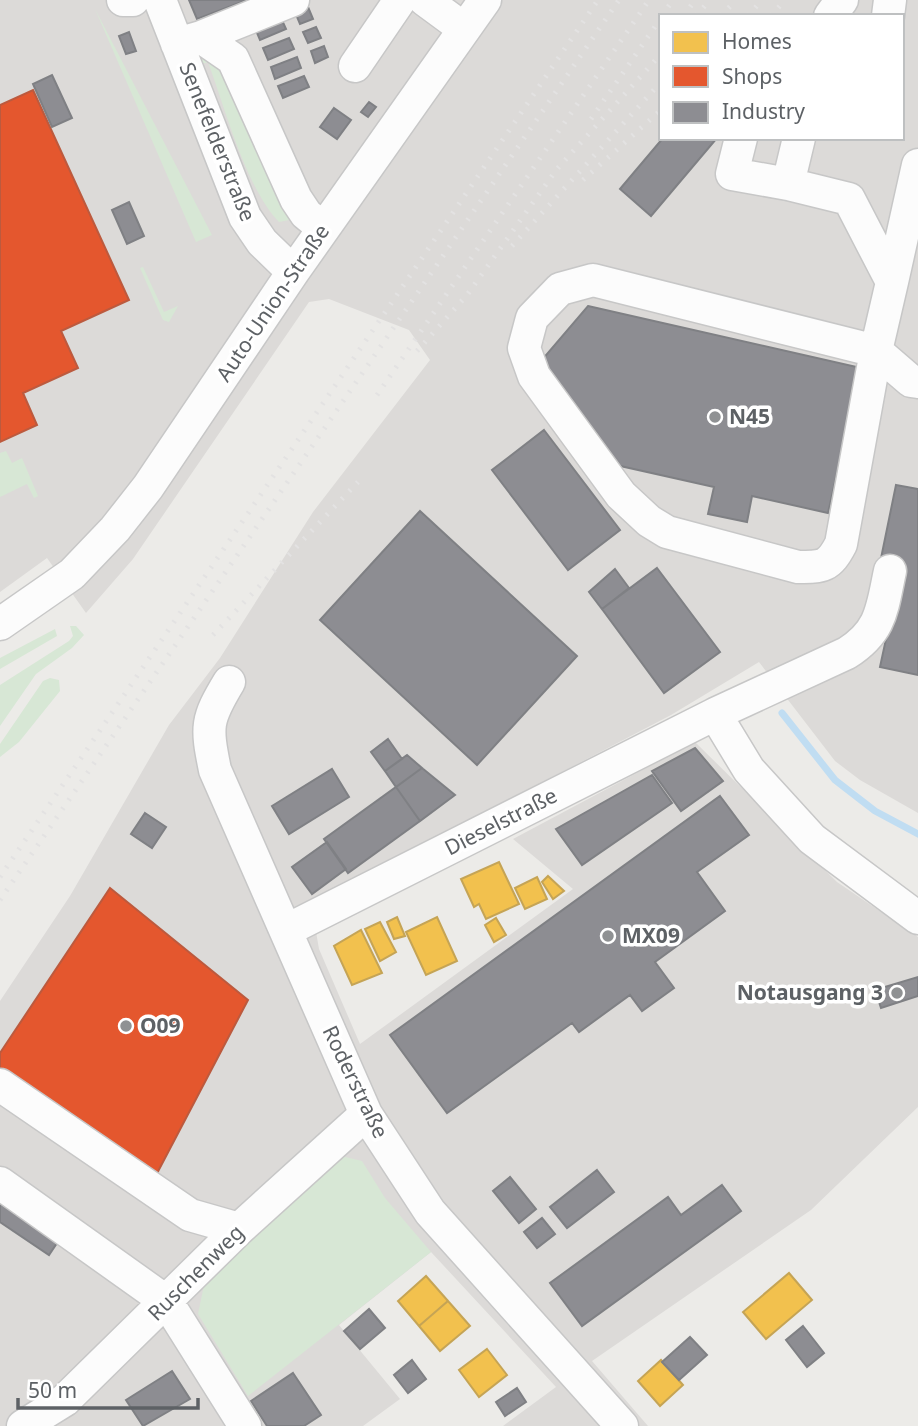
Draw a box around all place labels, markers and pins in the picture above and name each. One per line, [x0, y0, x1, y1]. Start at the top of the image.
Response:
place label: N45 [729, 402, 770, 430]
marker: N45 [707, 409, 723, 425]
place label: MX09 [622, 921, 680, 949]
marker: MX09 [600, 928, 616, 944]
place label: Notausgang 3 [737, 978, 883, 1006]
marker: Notausgang 3 [889, 985, 905, 1001]
place label: O09 [140, 1011, 181, 1039]
marker: O09 [118, 1018, 134, 1034]

